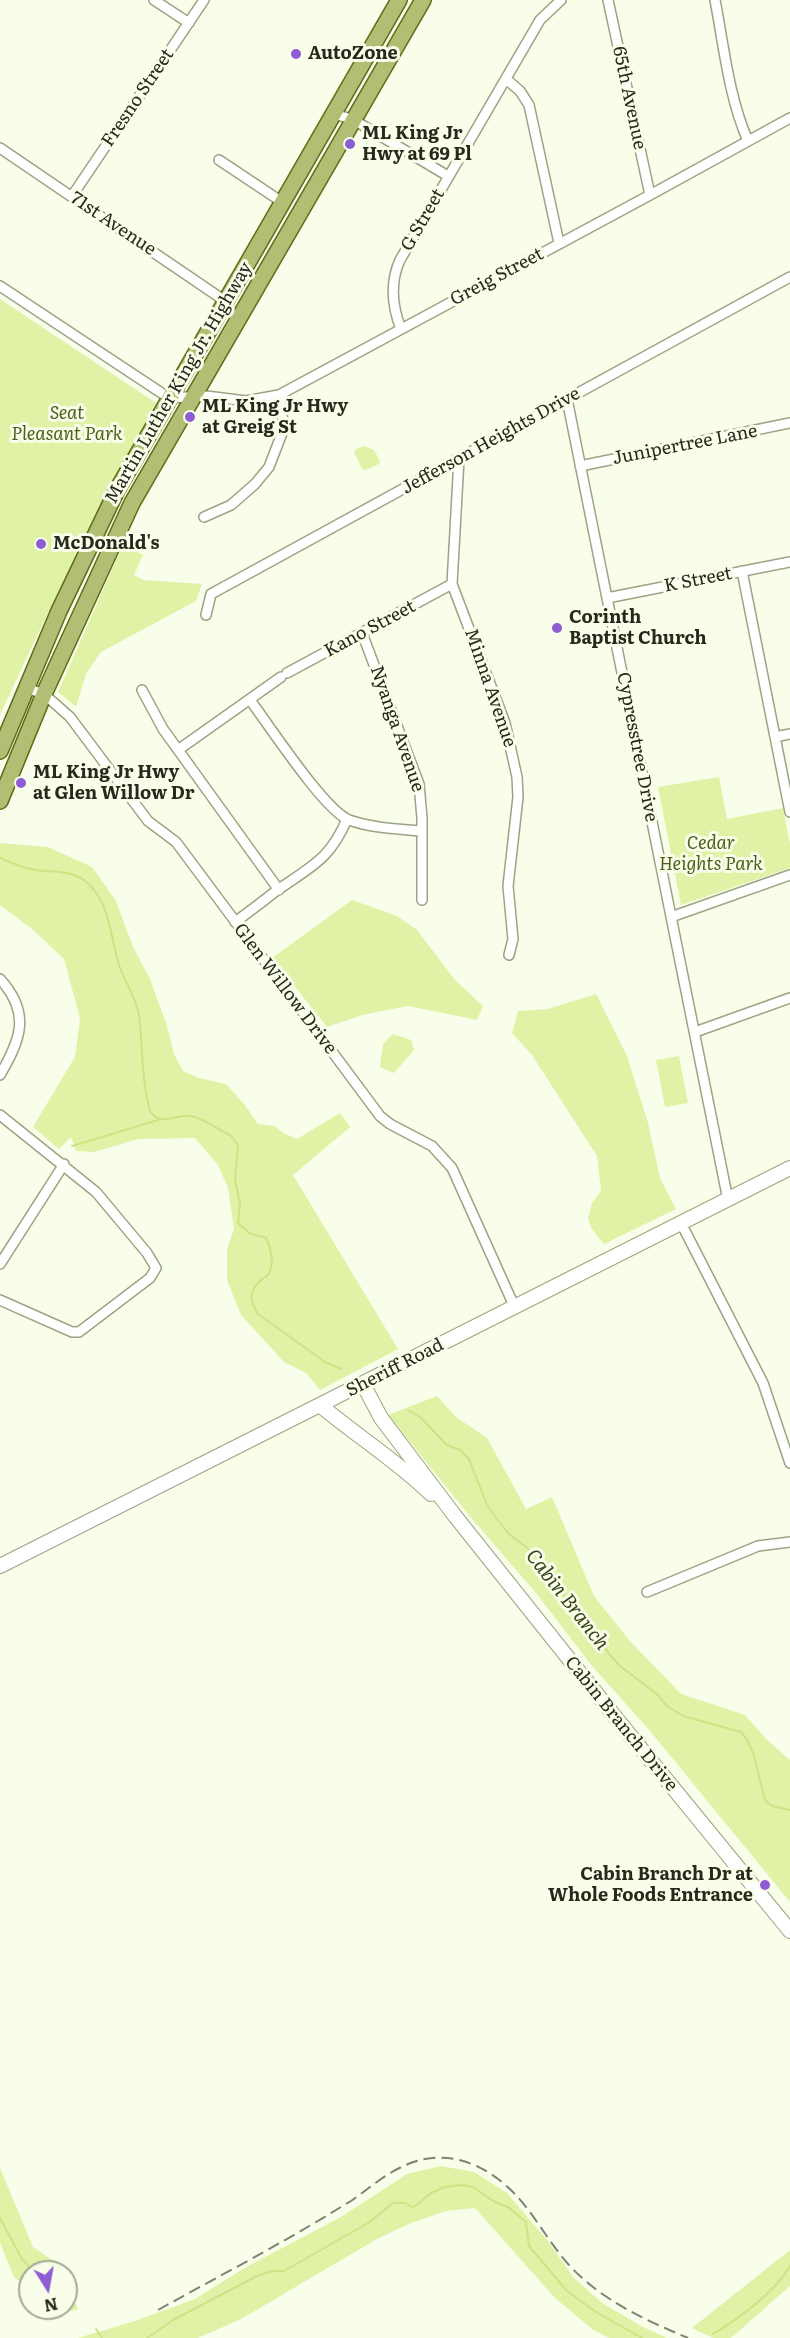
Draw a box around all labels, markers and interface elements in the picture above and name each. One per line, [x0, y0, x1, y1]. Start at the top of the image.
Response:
place label: AutoZone [308, 43, 398, 65]
street label: Fresno Street [97, 45, 179, 151]
street label: 65th Avenue [608, 45, 650, 151]
marker: AutoZone [289, 47, 303, 61]
place label: ML King Jr Hwy at 69 Pl [362, 123, 472, 166]
marker: ML King Jr Hwy at 69 Pl [343, 137, 357, 151]
street label: G Street [396, 185, 450, 255]
street label: 71st Avenue [66, 188, 160, 260]
street label: Greig Street [447, 243, 547, 311]
street label: Martin Luther King Jr. Highway [101, 258, 257, 508]
street label: Jefferson Heights Drive [398, 383, 584, 499]
place label: ML King Jr Hwy at Greig St [202, 396, 348, 438]
park label: Seat Pleasant Park [11, 403, 123, 446]
marker: ML King Jr Hwy at Greig St [183, 410, 197, 424]
street label: Junipertree Lane [611, 420, 759, 470]
place label: McDonald's [53, 533, 159, 555]
marker: McDonald's [34, 537, 48, 551]
street label: K Street [662, 563, 734, 597]
street label: Kano Street [321, 596, 419, 662]
place label: Corinth Baptist Church [569, 607, 707, 650]
marker: Corinth Baptist Church [550, 621, 564, 635]
street label: Minna Avenue [460, 626, 520, 750]
street label: Nyanga Avenue [365, 663, 429, 795]
street label: Cypresstree Drive [612, 670, 662, 824]
place label: ML King Jr Hwy at Glen Willow Dr [33, 762, 195, 804]
marker: ML King Jr Hwy at Glen Willow Dr [14, 776, 28, 790]
park label: Cedar Heights Park [659, 833, 763, 876]
street label: Glen Willow Drive [229, 919, 341, 1059]
street label: Sheriff Road [343, 1334, 447, 1402]
water label: Cabin Branch [520, 1545, 614, 1655]
street label: Cabin Branch Drive [560, 1652, 682, 1796]
place label: Cabin Branch Dr at Whole Foods Entrance [548, 1864, 753, 1906]
marker: Cabin Branch Dr at Whole Foods Entrance [758, 1878, 772, 1892]
north arrow [18, 2260, 78, 2320]
text: N [42, 2293, 60, 2319]

